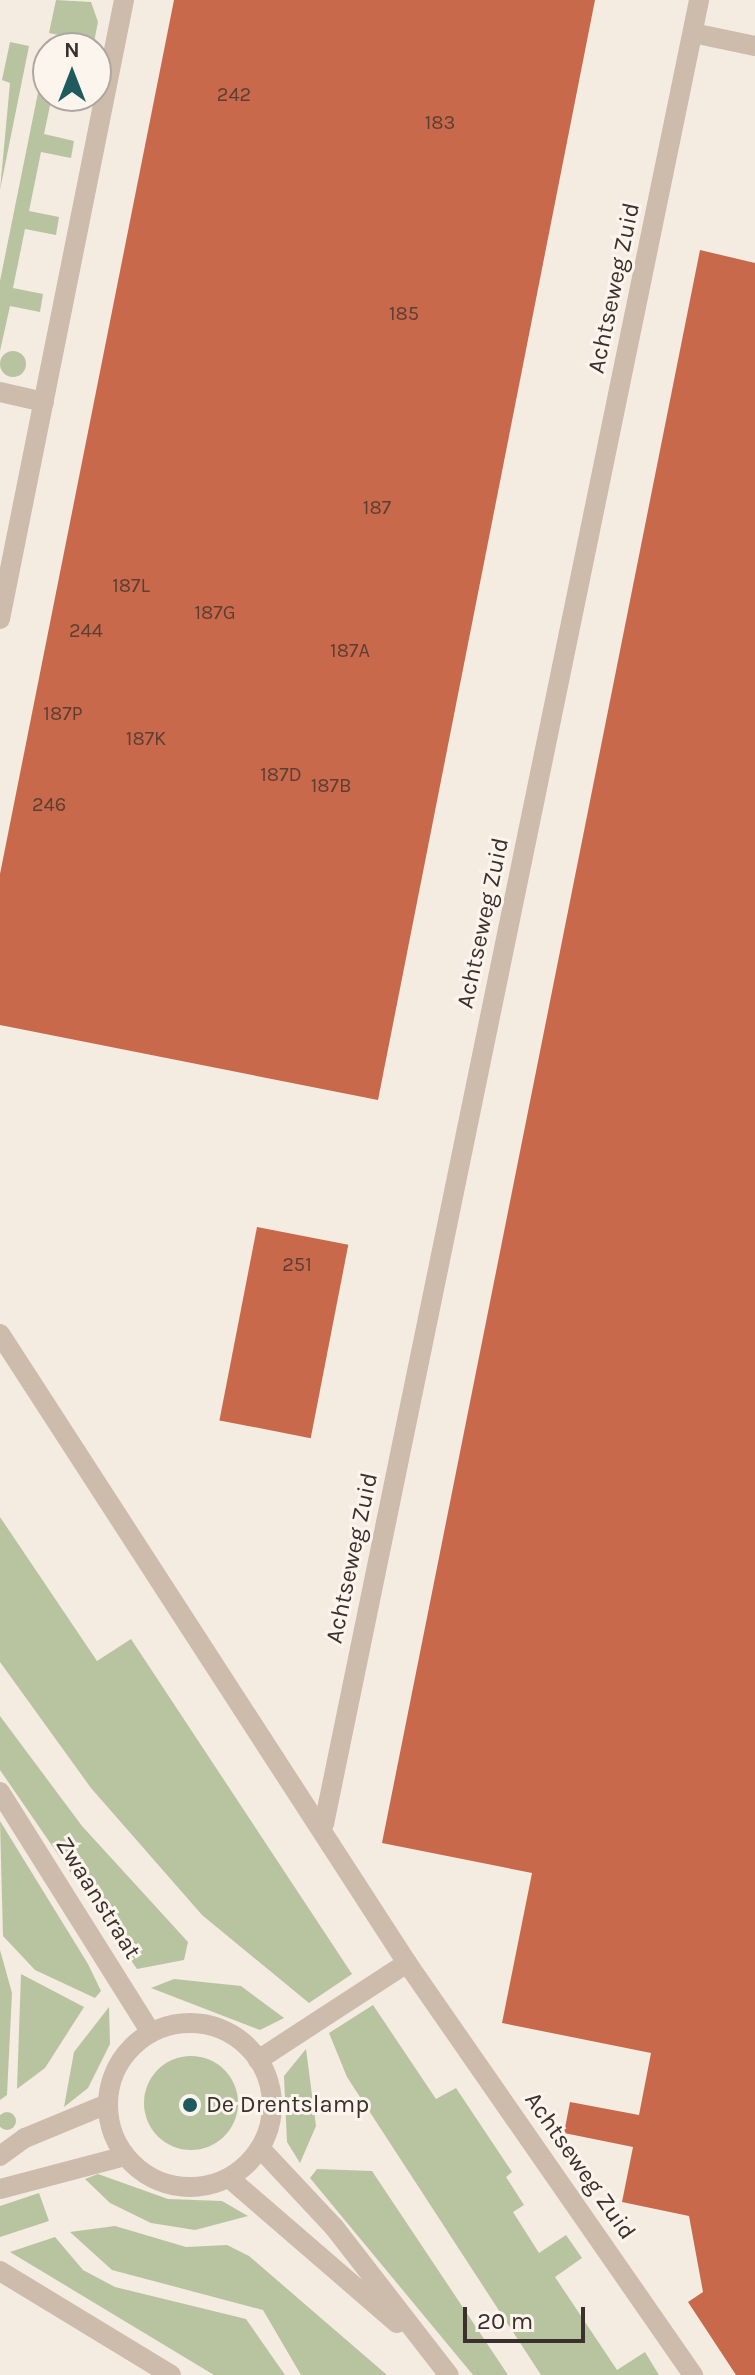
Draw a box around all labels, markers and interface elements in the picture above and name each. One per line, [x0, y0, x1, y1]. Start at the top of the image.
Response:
north arrow [32, 32, 112, 112]
text: N [64, 37, 80, 63]
house number: 242 [217, 82, 251, 106]
house number: 183 [425, 110, 455, 134]
street label: Achtseweg Zuid [582, 200, 646, 376]
house number: 185 [389, 301, 419, 325]
house number: 187 [363, 495, 391, 519]
house number: 187L [112, 573, 150, 597]
house number: 187G [194, 600, 236, 624]
house number: 244 [69, 618, 103, 642]
house number: 187A [330, 638, 370, 662]
house number: 187P [43, 701, 83, 725]
house number: 187K [126, 726, 166, 750]
house number: 187D [260, 762, 302, 786]
house number: 187B [311, 773, 351, 797]
house number: 246 [32, 792, 66, 816]
street label: Achtseweg Zuid [451, 835, 515, 1011]
house number: 251 [282, 1252, 312, 1276]
street label: Achtseweg Zuid [320, 1470, 384, 1646]
street label: Zwaanstraat [49, 1832, 147, 1964]
street label: Achtseweg Zuid [518, 2087, 642, 2245]
place label: De Drentslamp [206, 2091, 369, 2119]
marker: De Drentslamp [181, 2096, 199, 2114]
scale bar [467, 2291, 589, 2341]
text: 20 m [477, 2307, 533, 2335]

